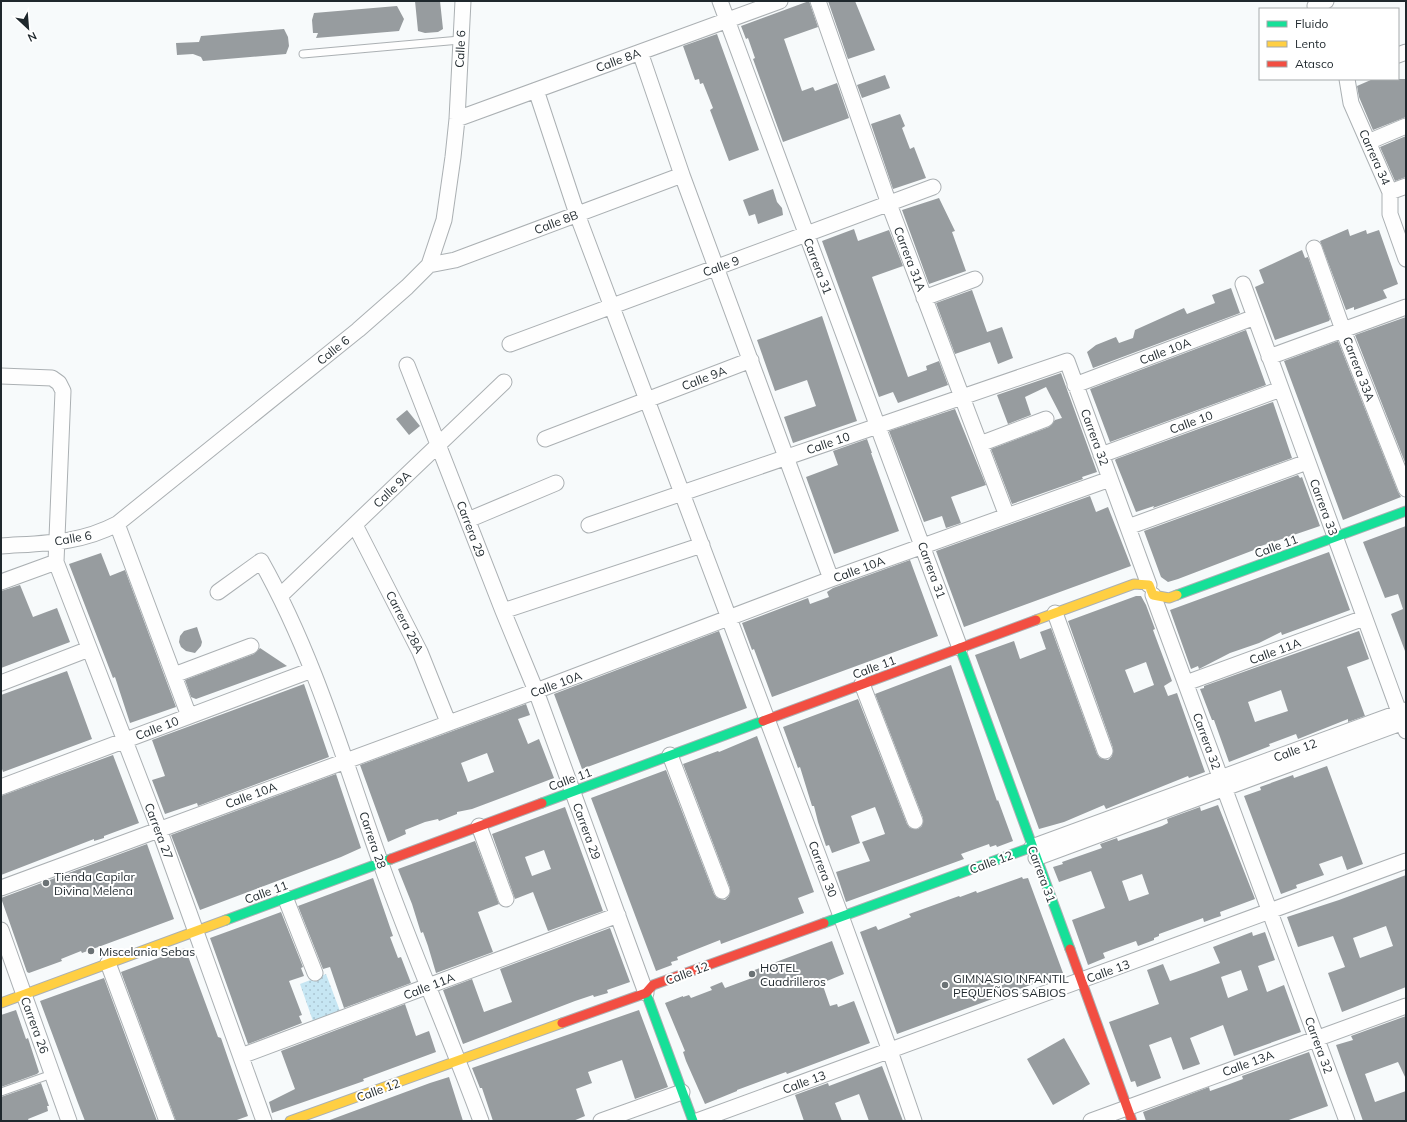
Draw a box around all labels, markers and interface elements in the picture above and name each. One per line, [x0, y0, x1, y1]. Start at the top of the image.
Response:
north arrow [8, 8, 48, 48]
legend [1259, 8, 1399, 80]
text: Fluido [1295, 16, 1329, 31]
text: N [26, 29, 39, 45]
street label: Calle 6 [452, 30, 468, 68]
text: Lento [1295, 36, 1326, 51]
street label: Calle 8A [594, 45, 643, 75]
text: Atasco [1295, 56, 1334, 71]
street label: Carrera 34 [1356, 127, 1394, 187]
street label: Calle 8B [532, 207, 580, 237]
street label: Carrera 31A [891, 224, 929, 294]
street label: Carrera 31 [800, 236, 836, 296]
street label: Calle 9 [701, 252, 741, 280]
street label: Calle 6 [314, 332, 352, 368]
street label: Calle 10A [1137, 334, 1193, 368]
street label: Carrera 33A [1340, 334, 1378, 404]
street label: Calle 9A [680, 363, 729, 393]
street label: Carrera 32 [1078, 407, 1112, 467]
street label: Calle 10 [1167, 407, 1215, 437]
street label: Calle 10 [804, 429, 852, 457]
street label: Calle 9A [370, 467, 414, 511]
street label: Carrera 33 [1307, 477, 1341, 537]
street label: Carrera 29 [453, 499, 489, 559]
street label: Calle 6 [53, 527, 93, 549]
street label: Calle 11 [1252, 531, 1300, 561]
street label: Carrera 31 [915, 540, 949, 600]
street label: Calle 10A [831, 553, 887, 585]
street label: Carrera 28A [383, 588, 427, 656]
street label: Calle 11A [1247, 635, 1303, 667]
street label: Calle 11 [850, 652, 898, 682]
street label: Calle 10A [528, 668, 584, 700]
street label: Carrera 32 [1190, 711, 1224, 771]
street label: Calle 10 [133, 713, 181, 743]
street label: Calle 12 [1271, 735, 1319, 765]
street label: Calle 11 [546, 764, 594, 794]
street label: Calle 10A [223, 779, 279, 811]
street label: Carrera 27 [141, 801, 177, 861]
street label: Carrera 29 [570, 801, 604, 861]
street label: Carrera 28 [356, 809, 390, 871]
street label: Carrera 30 [805, 839, 841, 899]
street label: Carrera 31 [1025, 844, 1059, 904]
street label: Calle 12 [967, 847, 1015, 877]
place label: Tienda Capilar Divina Melena [54, 869, 136, 898]
street label: Calle 11 [242, 877, 290, 907]
marker: Tienda Capilar Divina Melena [41, 878, 51, 888]
place label: Miscelania Sebas [99, 944, 195, 959]
marker: Miscelania Sebas [86, 946, 96, 956]
street label: Calle 13 [1084, 956, 1132, 986]
street label: Calle 12 [663, 958, 711, 988]
place label: HOTEL Cuadrilleros [760, 960, 826, 989]
street label: Calle 11A [401, 969, 457, 1003]
marker: HOTEL Cuadrilleros [747, 969, 757, 979]
place label: GIMNASIO INFANTIL PEQUEÑOS SABIOS [953, 971, 1069, 1000]
marker: GIMNASIO INFANTIL PEQUEÑOS SABIOS [940, 980, 950, 990]
street label: Carrera 26 [18, 995, 52, 1055]
street label: Carrera 32 [1302, 1015, 1336, 1075]
street label: Calle 13A [1220, 1047, 1276, 1079]
street label: Calle 13 [780, 1067, 828, 1097]
street label: Calle 12 [354, 1075, 402, 1105]

